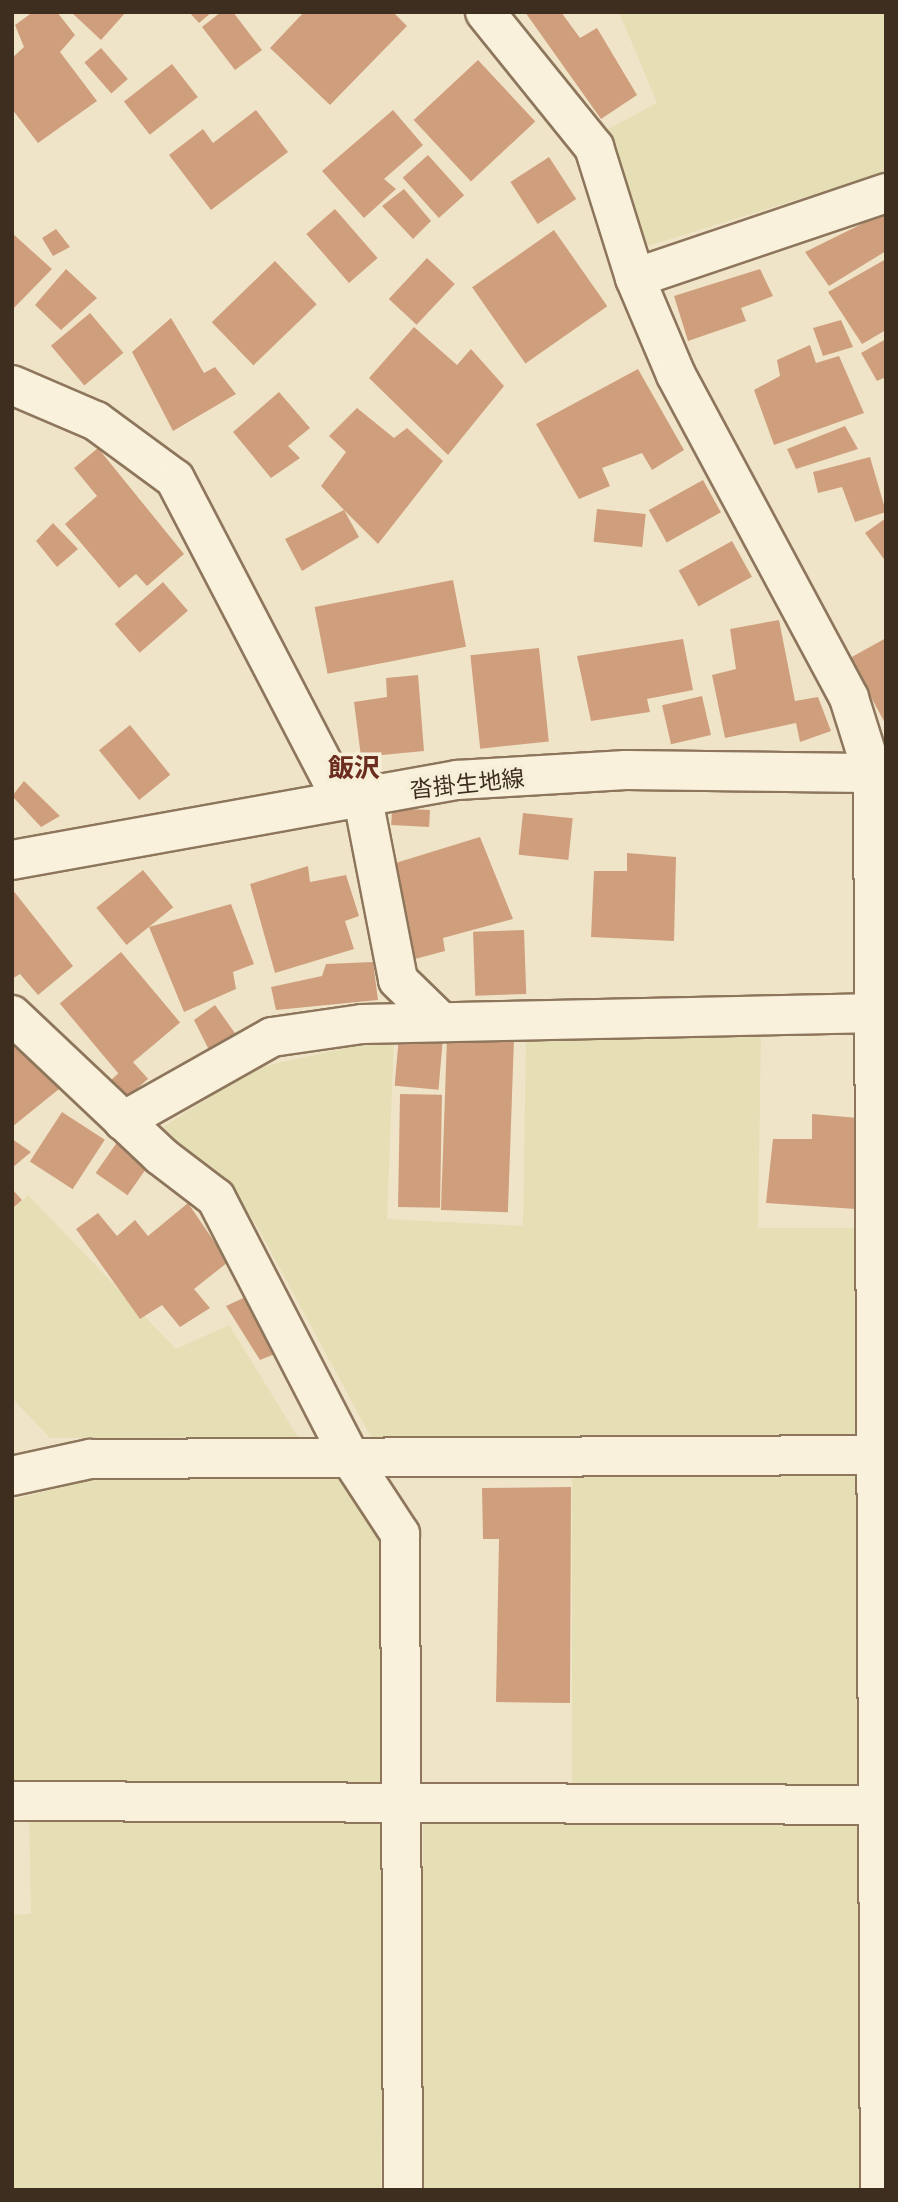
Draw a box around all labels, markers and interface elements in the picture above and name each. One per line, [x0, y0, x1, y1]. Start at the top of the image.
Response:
district label: 飯沢 [328, 750, 380, 782]
street label: 沓掛生地線 [408, 762, 526, 802]

